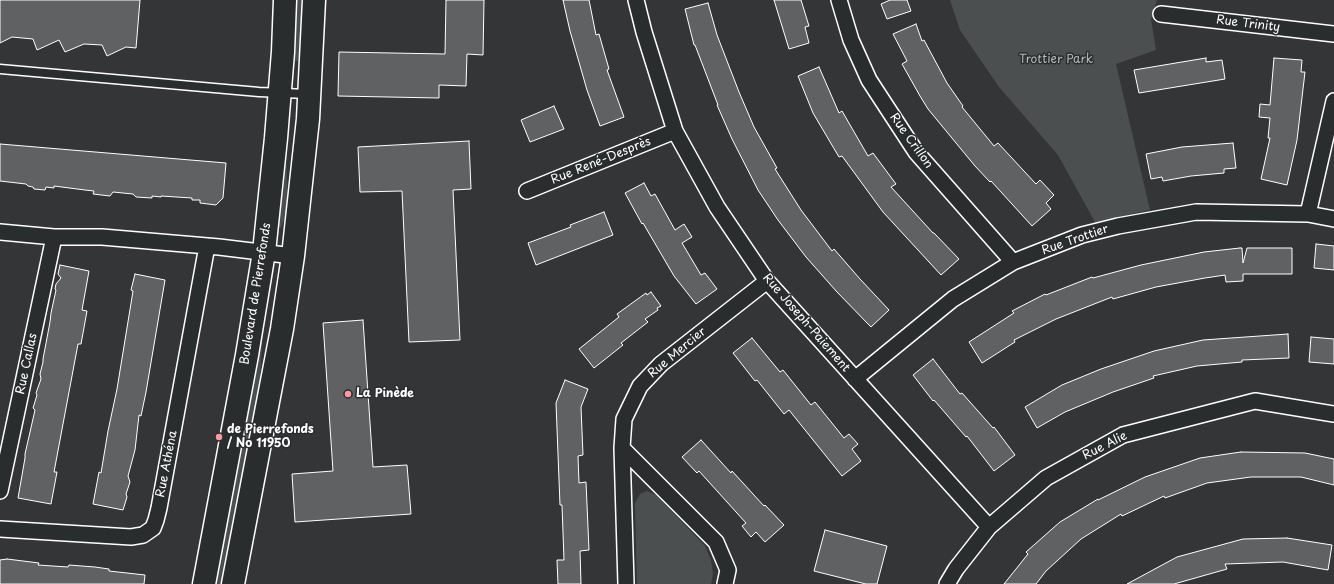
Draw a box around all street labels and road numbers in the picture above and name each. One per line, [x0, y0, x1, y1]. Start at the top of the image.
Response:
street label: Rue Trinity [1215, 13, 1281, 35]
street label: Rue Crillon [886, 111, 936, 171]
street label: Rue René-Desprès [549, 134, 653, 188]
street label: Boulevard de Pierrefonds [238, 222, 274, 366]
street label: Rue Trottier [1040, 222, 1110, 258]
street label: Rue Joseph-Paiement [759, 271, 853, 375]
street label: Rue Mercier [645, 325, 709, 381]
street label: Rue Callas [13, 332, 41, 396]
street label: Rue Athéna [153, 429, 181, 499]
street label: Rue Alie [1080, 429, 1130, 463]

